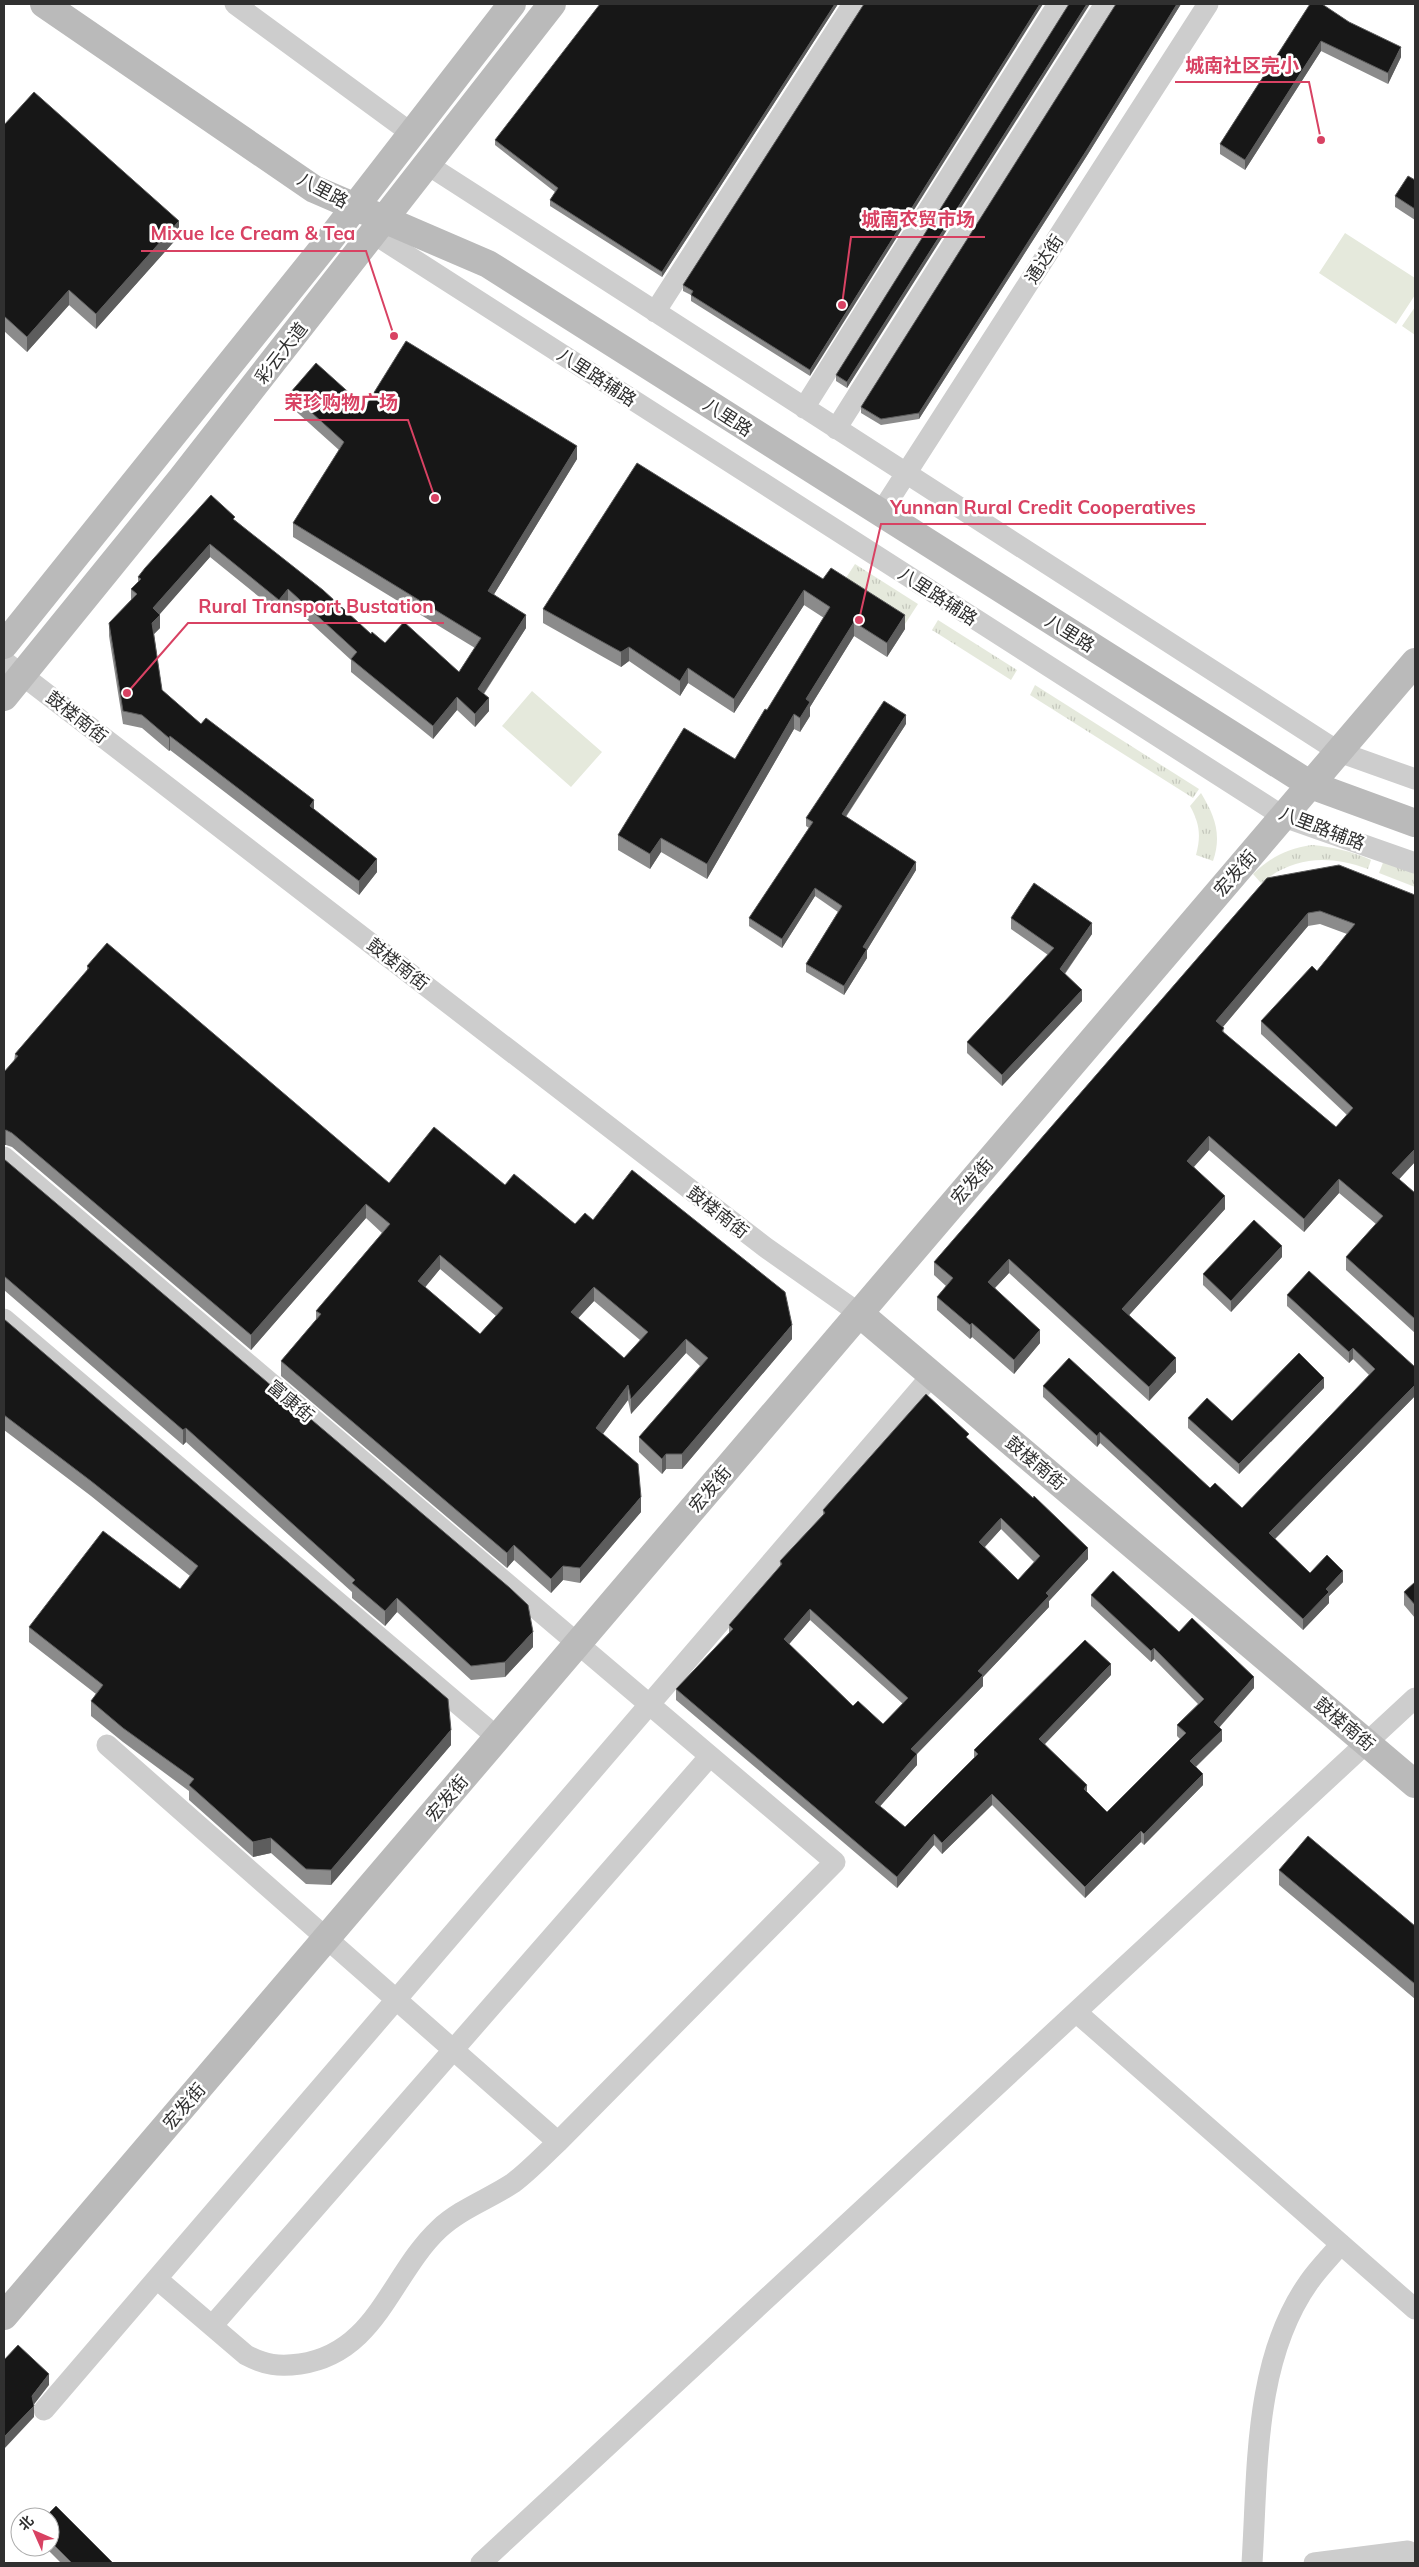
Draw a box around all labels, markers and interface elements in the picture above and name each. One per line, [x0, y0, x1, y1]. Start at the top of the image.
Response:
callout: 城南社区完小 [1175, 48, 1309, 82]
text: 城南社区完小 [1185, 53, 1299, 77]
street label: 八里路 [294, 167, 352, 213]
callout: 城南农贸市场 [851, 203, 985, 237]
text: 城南农贸市场 [861, 207, 975, 231]
callout: Mixue Ice Cream & Tea [141, 217, 366, 251]
text: Mixue Ice Cream & Tea [151, 221, 355, 245]
street label: 通达街 [1020, 230, 1068, 288]
street label: 彩云大道 [250, 318, 312, 388]
street label: 八里路辅路 [553, 343, 641, 411]
callout: 荣珍购物广场 [274, 386, 408, 420]
text: 荣珍购物广场 [284, 390, 398, 414]
street label: 八里路 [699, 393, 757, 441]
callout: Yunnan Rural Credit Cooperatives [881, 490, 1206, 524]
text: Yunnan Rural Credit Cooperatives [889, 495, 1196, 519]
street label: 八里路辅路 [894, 562, 982, 630]
callout: Rural Transport Bustation [188, 589, 444, 623]
text: Rural Transport Bustation [198, 594, 434, 618]
street label: 八里路 [1041, 609, 1099, 657]
street label: 鼓楼南街 [42, 686, 112, 748]
street label: 八里路辅路 [1276, 801, 1368, 855]
street label: 宏发街 [1209, 845, 1261, 901]
street label: 鼓楼南街 [363, 933, 433, 995]
street label: 宏发街 [946, 1153, 998, 1209]
street label: 鼓楼南街 [683, 1181, 753, 1243]
street label: 富康街 [263, 1375, 319, 1427]
street label: 鼓楼南街 [1001, 1431, 1071, 1495]
street label: 宏发街 [684, 1461, 736, 1517]
street label: 鼓楼南街 [1310, 1692, 1380, 1756]
street label: 宏发街 [421, 1770, 473, 1826]
street label: 宏发街 [158, 2078, 210, 2134]
north arrow [10, 2507, 60, 2557]
text: 北 [14, 2511, 37, 2534]

